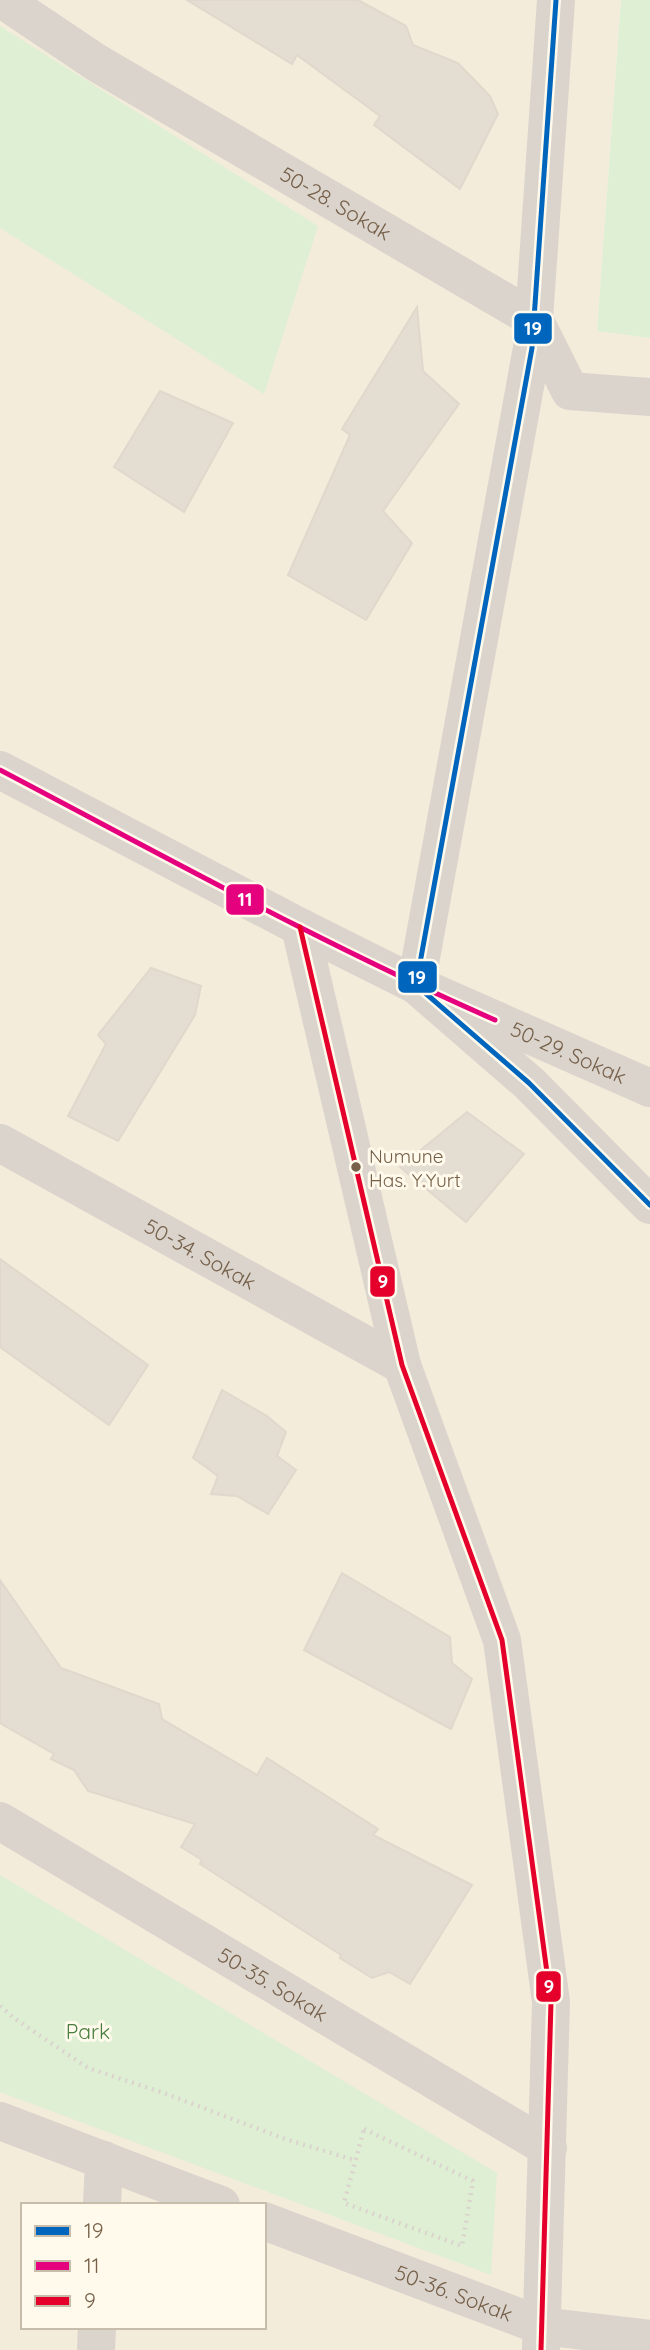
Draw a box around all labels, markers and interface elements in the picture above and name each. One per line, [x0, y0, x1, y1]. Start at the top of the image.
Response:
street label: 50-28. Sokak [276, 160, 396, 246]
line badge: 19 [513, 312, 553, 345]
text: 19 [524, 316, 542, 340]
line badge: 11 [225, 883, 265, 916]
text: 11 [238, 887, 252, 911]
line badge: 19 [397, 960, 438, 994]
text: 19 [408, 965, 426, 989]
street label: 50-29. Sokak [507, 1015, 631, 1089]
place label: Numune Has. Y.Yurt [369, 1144, 461, 1192]
marker: Numune Has. Y.Yurt [349, 1160, 363, 1174]
street label: 50-34. Sokak [140, 1212, 261, 1295]
line badge: 9 [369, 1265, 396, 1298]
text: 9 [378, 1269, 388, 1293]
street label: 50-35. Sokak [213, 1941, 333, 2027]
line badge: 9 [535, 1970, 562, 2003]
text: 9 [544, 1974, 554, 1998]
park label: Park [66, 2018, 110, 2044]
legend [21, 2203, 266, 2329]
text: 19 [84, 2217, 104, 2243]
text: 11 [84, 2252, 100, 2278]
street label: 50-36. Sokak [391, 2259, 516, 2327]
text: 9 [84, 2287, 96, 2313]

